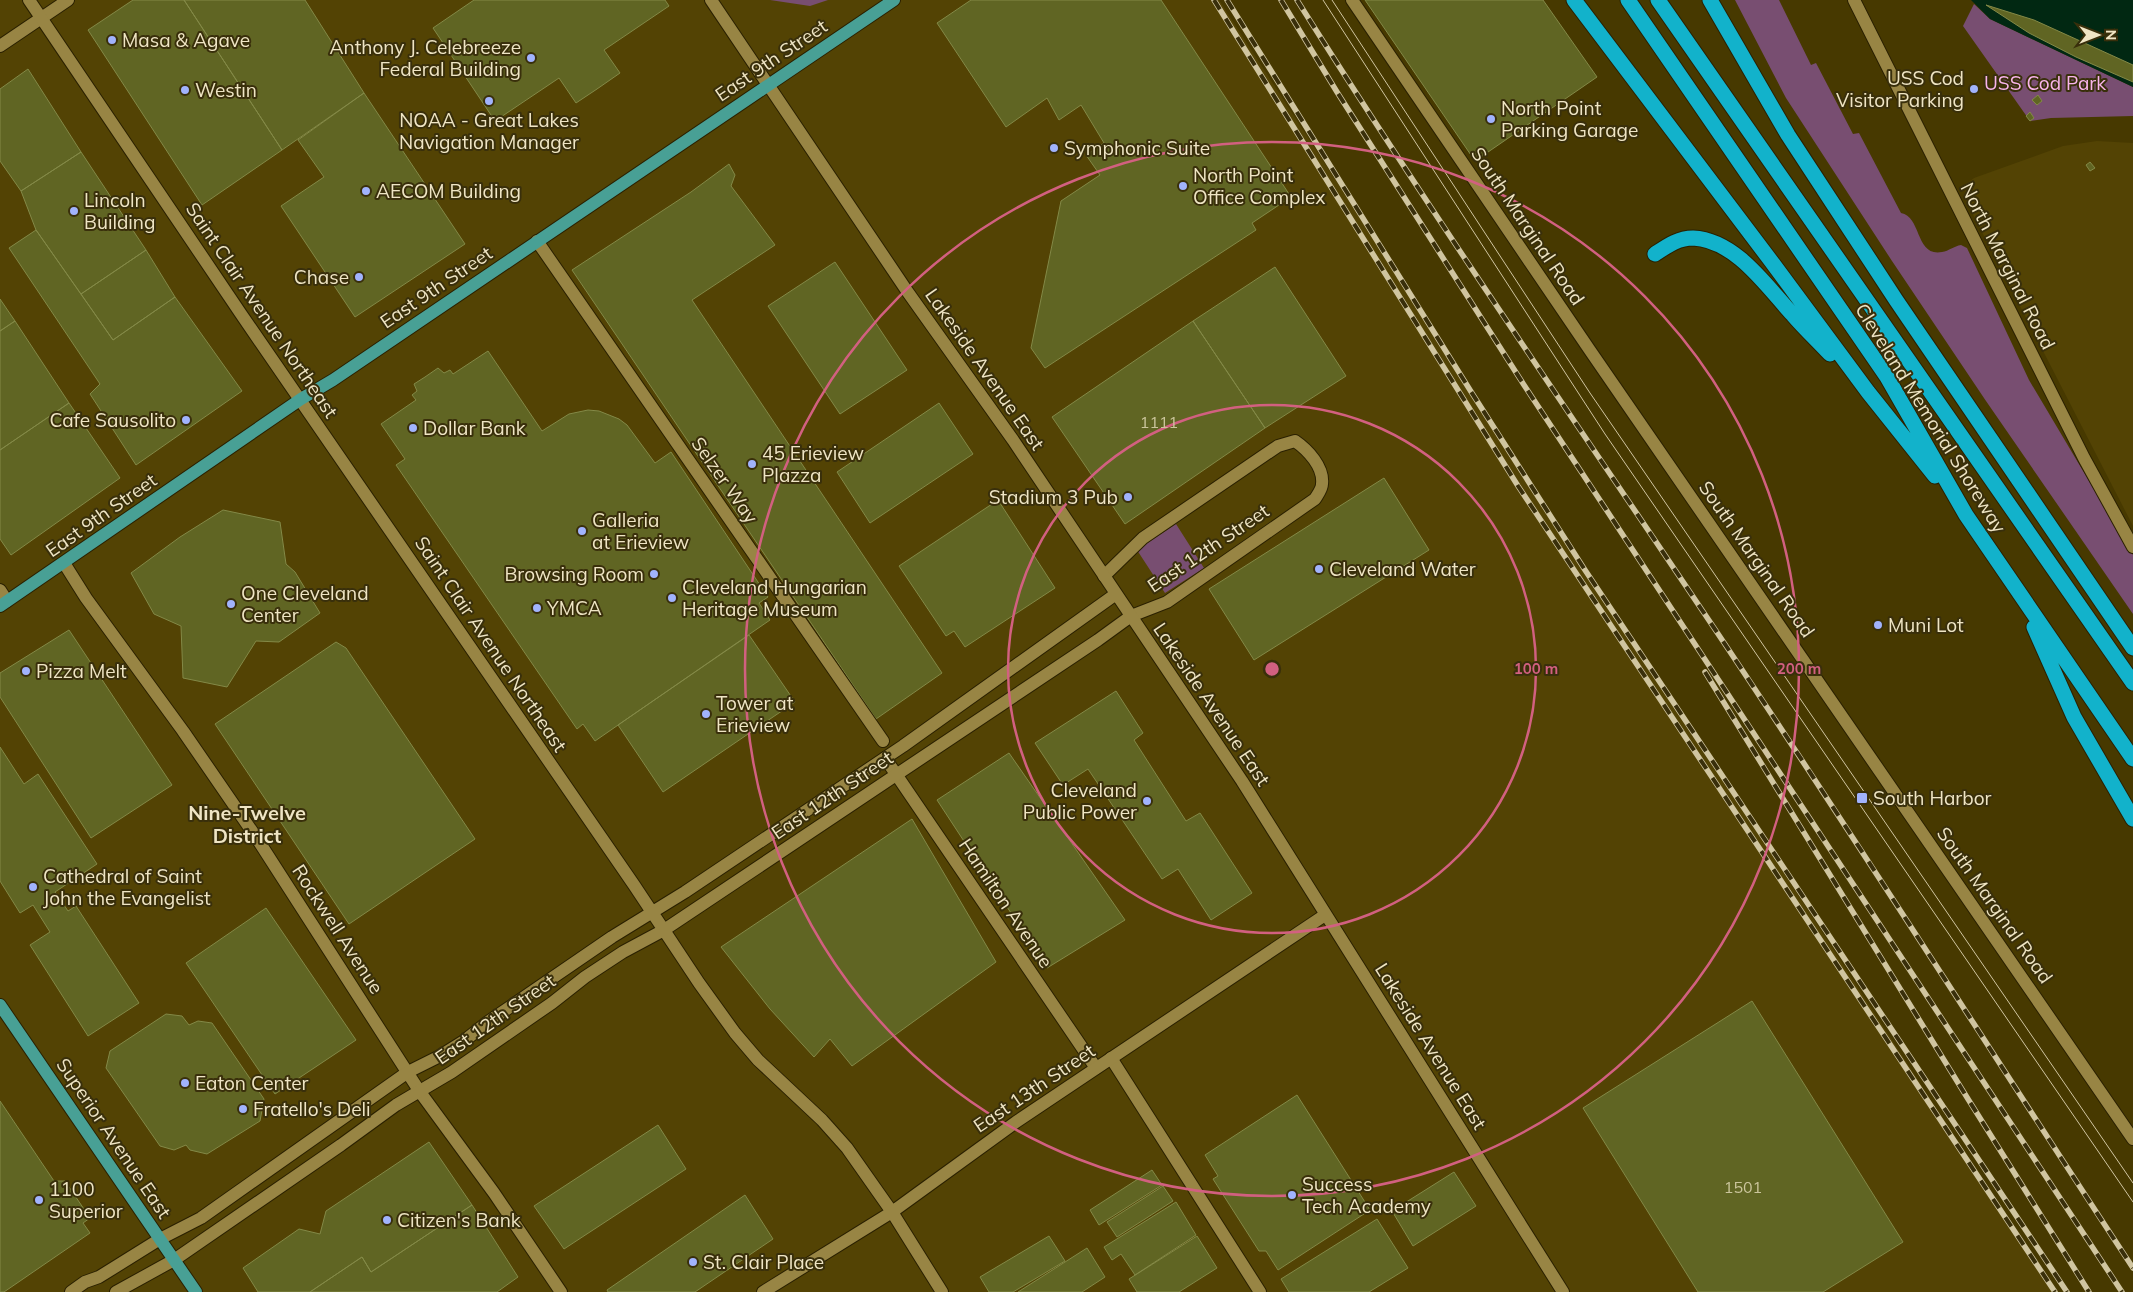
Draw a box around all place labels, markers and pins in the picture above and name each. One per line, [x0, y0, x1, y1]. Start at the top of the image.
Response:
place label: Masa & Agave [122, 28, 250, 52]
marker: Masa & Agave [106, 34, 118, 46]
place label: Anthony J. Celebreeze Federal Building [330, 35, 521, 81]
marker: Anthony J. Celebreeze Federal Building [525, 52, 537, 64]
place label: USS Cod Visitor Parking [1836, 66, 1964, 112]
place label: Westin [195, 78, 257, 102]
marker: USS Cod Visitor Parking [1968, 83, 1980, 95]
marker: Westin [179, 84, 191, 96]
marker: NOAA - Great Lakes Navigation Manager [483, 95, 495, 107]
place label: North Point Parking Garage [1501, 96, 1638, 142]
place label: NOAA - Great Lakes Navigation Manager [399, 108, 579, 154]
marker: North Point Parking Garage [1485, 113, 1497, 125]
place label: Symphonic Suite [1064, 136, 1210, 160]
marker: Symphonic Suite [1048, 142, 1060, 154]
place label: North Point Office Complex [1193, 163, 1325, 209]
place label: AECOM Building [376, 179, 521, 203]
marker: North Point Office Complex [1177, 180, 1189, 192]
marker: AECOM Building [360, 185, 372, 197]
place label: Lincoln Building [84, 188, 155, 234]
marker: Lincoln Building [68, 205, 80, 217]
place label: Chase [294, 265, 349, 289]
marker: Chase [353, 271, 365, 283]
place label: Cafe Sausolito [50, 408, 176, 432]
marker: Cafe Sausolito [180, 414, 192, 426]
place label: Dollar Bank [423, 416, 526, 440]
marker: Dollar Bank [407, 422, 419, 434]
place label: 45 Erieview Plazza [762, 441, 864, 487]
marker: 45 Erieview Plazza [746, 458, 758, 470]
place label: Stadium 3 Pub [989, 485, 1118, 509]
marker: Stadium 3 Pub [1122, 491, 1134, 503]
place label: Galleria at Erieview [592, 508, 689, 554]
marker: Galleria at Erieview [576, 525, 588, 537]
place label: Cleveland Water [1329, 557, 1476, 581]
place label: Browsing Room [504, 562, 644, 586]
marker: Cleveland Water [1313, 563, 1325, 575]
marker: Browsing Room [648, 568, 660, 580]
place label: Cleveland Hungarian Heritage Museum [682, 575, 867, 621]
place label: One Cleveland Center [241, 581, 369, 627]
marker: Cleveland Hungarian Heritage Museum [666, 592, 678, 604]
place label: YMCA [546, 596, 602, 620]
marker: One Cleveland Center [225, 598, 237, 610]
marker: YMCA [531, 602, 543, 614]
place label: Muni Lot [1888, 613, 1964, 637]
marker: Muni Lot [1872, 619, 1884, 631]
place label: Pizza Melt [36, 659, 127, 683]
centre of rings [1263, 660, 1281, 678]
marker: Pizza Melt [20, 665, 32, 677]
place label: Tower at Erieview [716, 691, 794, 737]
marker: Tower at Erieview [700, 708, 712, 720]
place label: Cleveland Public Power [1023, 778, 1137, 824]
place label: South Harbor [1873, 786, 1991, 810]
marker: South Harbor [1855, 791, 1869, 805]
marker: Cleveland Public Power [1141, 795, 1153, 807]
place label: Cathedral of Saint John the Evangelist [43, 864, 211, 910]
marker: Cathedral of Saint John the Evangelist [27, 881, 39, 893]
place label: Eaton Center [195, 1071, 309, 1095]
marker: Eaton Center [179, 1077, 191, 1089]
place label: Fratello's Deli [253, 1097, 371, 1121]
marker: Fratello's Deli [237, 1103, 249, 1115]
place label: Success Tech Academy [1302, 1172, 1431, 1218]
place label: 1100 Superior [49, 1177, 123, 1223]
marker: Success Tech Academy [1286, 1189, 1298, 1201]
marker: 1100 Superior [33, 1194, 45, 1206]
place label: Citizen's Bank [397, 1208, 521, 1232]
marker: Citizen's Bank [381, 1214, 393, 1226]
place label: St. Clair Place [703, 1250, 824, 1274]
marker: St. Clair Place [687, 1256, 699, 1268]

